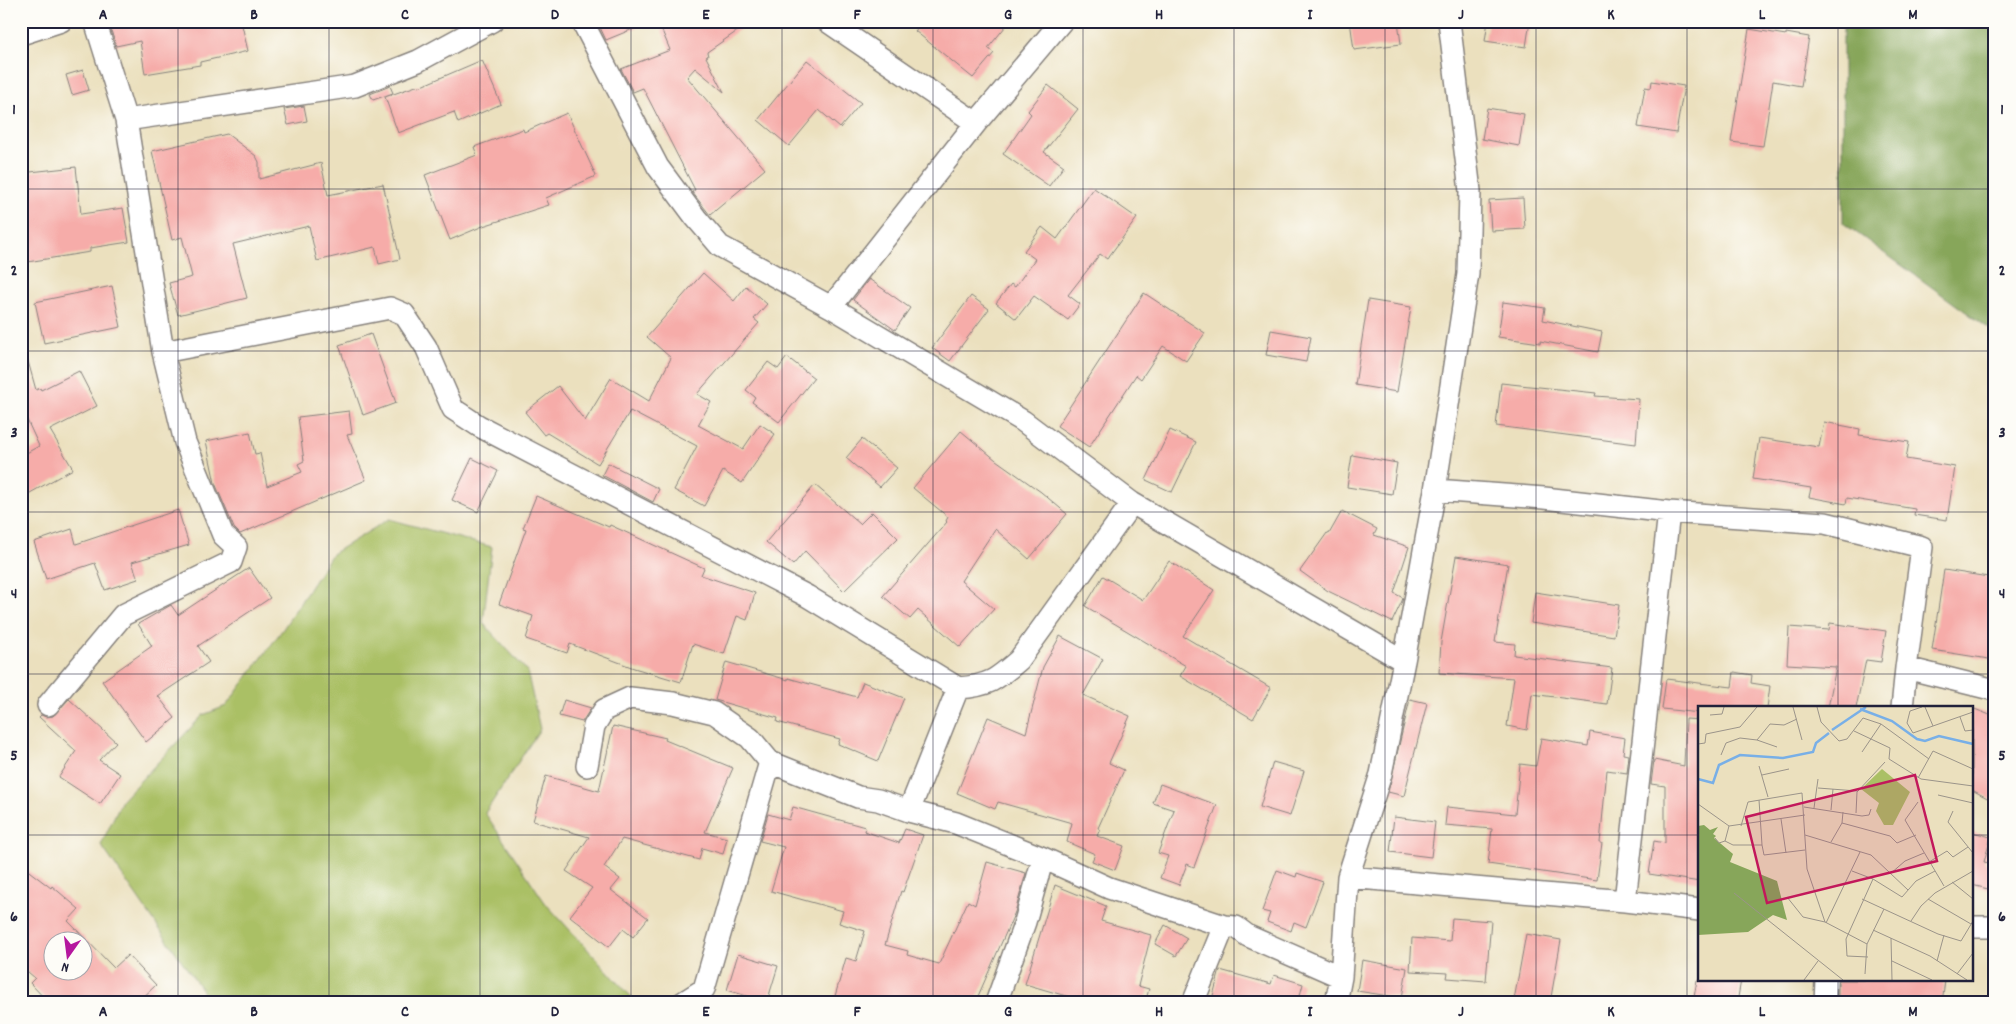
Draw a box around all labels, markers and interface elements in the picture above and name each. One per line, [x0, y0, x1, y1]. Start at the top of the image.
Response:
text: A [99, 4, 108, 27]
text: B [250, 4, 258, 27]
text: C [401, 4, 409, 27]
text: D [551, 4, 560, 27]
text: E [702, 4, 710, 27]
text: F [853, 4, 861, 27]
text: G [1004, 4, 1012, 27]
text: H [1155, 4, 1163, 27]
text: I [1308, 4, 1314, 27]
text: J [1458, 4, 1464, 27]
text: K [1607, 4, 1615, 27]
text: L [1759, 4, 1766, 27]
text: M [1908, 4, 1918, 27]
text: 1 [12, 99, 16, 122]
text: 1 [2000, 99, 2004, 122]
text: 2 [11, 260, 18, 283]
text: 2 [1999, 260, 2006, 283]
text: 3 [10, 422, 18, 445]
text: 3 [1998, 422, 2006, 445]
text: 4 [11, 583, 17, 606]
text: 4 [1999, 583, 2005, 606]
inset map [1698, 706, 1974, 982]
text: 5 [10, 745, 18, 768]
text: 5 [1998, 745, 2006, 768]
text: 6 [10, 906, 18, 929]
text: 6 [1998, 906, 2006, 929]
north arrow [42, 932, 92, 982]
text: N [59, 956, 71, 977]
text: A [99, 1001, 108, 1024]
text: B [250, 1001, 258, 1024]
text: C [401, 1001, 409, 1024]
text: D [551, 1001, 560, 1024]
text: E [702, 1001, 710, 1024]
text: F [853, 1001, 861, 1024]
text: G [1004, 1001, 1012, 1024]
text: H [1155, 1001, 1163, 1024]
text: I [1308, 1001, 1314, 1024]
text: J [1458, 1001, 1464, 1024]
text: K [1607, 1001, 1615, 1024]
text: L [1759, 1001, 1766, 1024]
text: M [1908, 1001, 1918, 1024]

